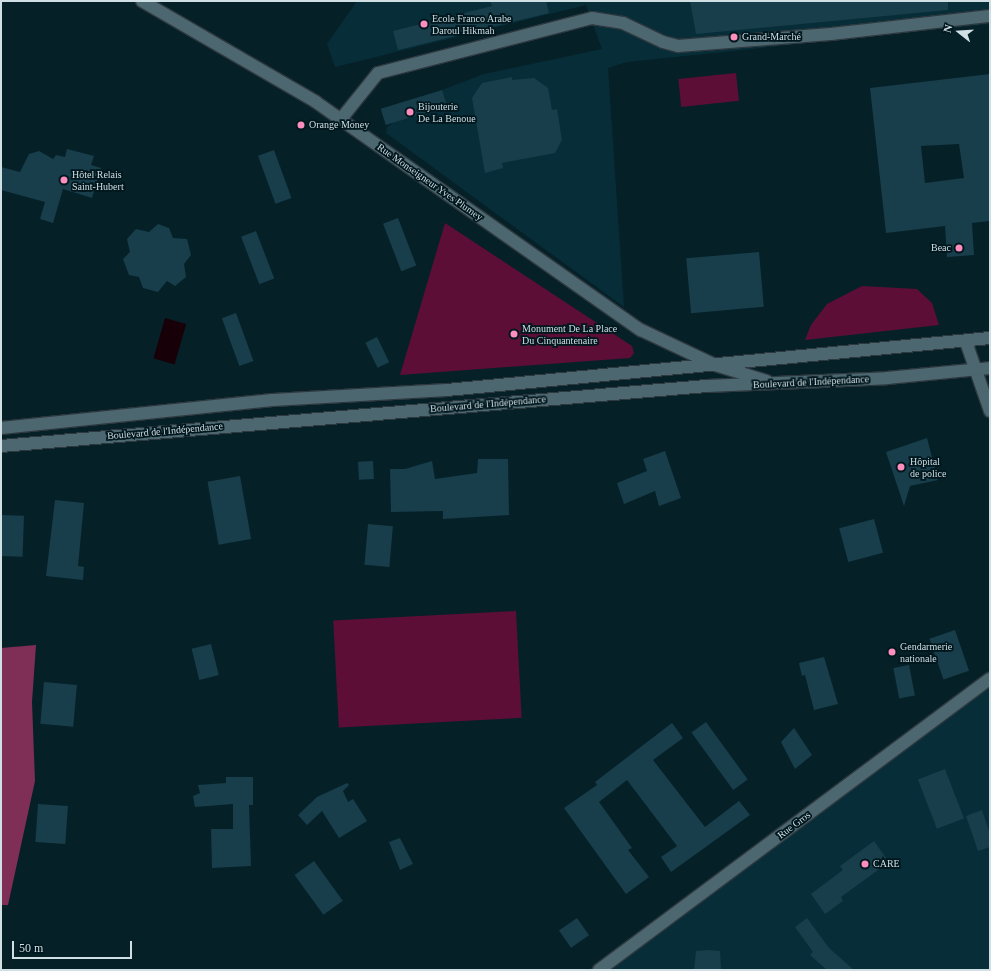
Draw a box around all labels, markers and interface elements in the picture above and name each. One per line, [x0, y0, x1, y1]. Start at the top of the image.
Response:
place label: Ecole Franco Arabe Daroul Hikmah [432, 12, 518, 36]
north arrow [939, 12, 979, 52]
marker: Ecole Franco Arabe Daroul Hikmah [419, 19, 429, 29]
text: N [941, 23, 954, 34]
place label: Grand-Marché [742, 31, 807, 43]
marker: Grand-Marché [729, 32, 739, 42]
place label: Bijouterie De La Benoue [418, 100, 480, 124]
marker: Bijouterie De La Benoue [405, 107, 415, 117]
place label: Orange Money [309, 119, 374, 131]
marker: Orange Money [296, 120, 306, 130]
street label: Rue Monseigneur Yves Plumey [370, 138, 490, 226]
place label: Hôtel Relais Saint-Hubert [72, 168, 130, 192]
marker: Hôtel Relais Saint-Hubert [59, 175, 69, 185]
place label: Beac [929, 242, 951, 254]
marker: Beac [954, 243, 964, 253]
place label: Monument De La Place Du Cinquantenaire [522, 322, 626, 346]
marker: Monument De La Place Du Cinquantenaire [509, 329, 519, 339]
street label: Boulevard de l'Indépendance [747, 373, 875, 391]
street label: Boulevard de l'Indépendance [424, 392, 552, 416]
street label: Boulevard de l'Indépendance [101, 419, 229, 443]
place label: Hôpital de police [910, 455, 950, 478]
marker: Hôpital de police [895, 461, 907, 473]
place label: Gendarmerie nationale [900, 640, 957, 664]
marker: Gendarmerie nationale [887, 647, 897, 657]
street label: Rue Gros [774, 808, 814, 842]
place label: CARE [873, 858, 898, 870]
marker: CARE [860, 859, 870, 869]
scale bar [14, 933, 134, 959]
text: 50 m [19, 941, 43, 955]

